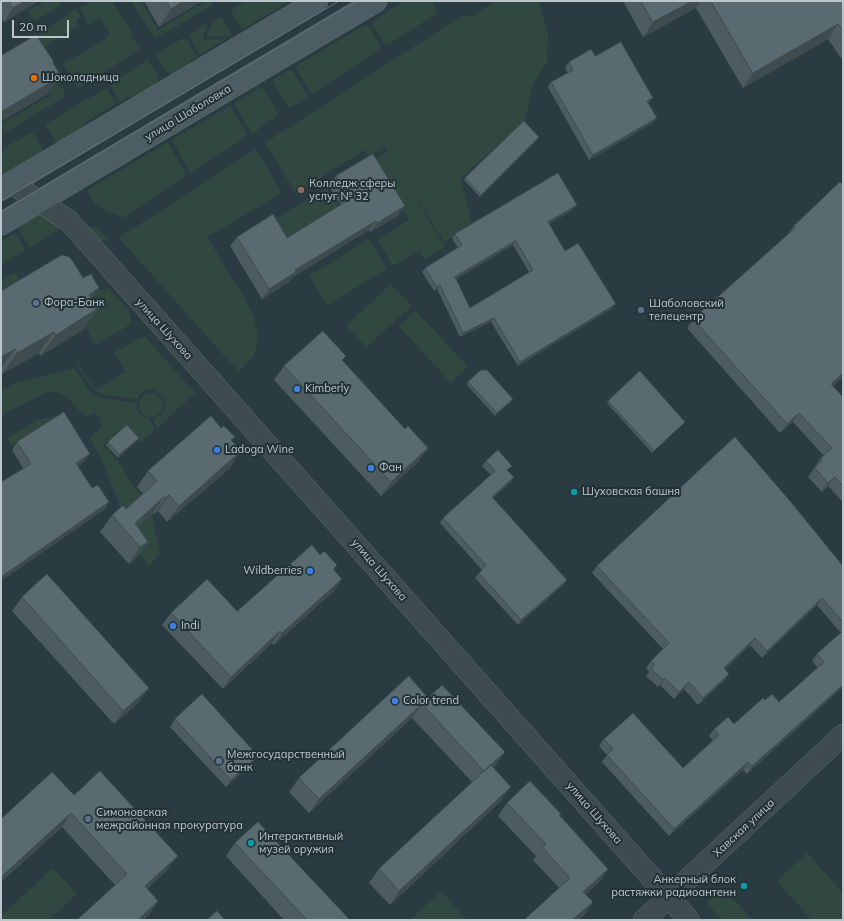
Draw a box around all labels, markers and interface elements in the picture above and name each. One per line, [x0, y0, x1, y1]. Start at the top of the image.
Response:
scale bar [14, 12, 71, 38]
text: 20 m [19, 19, 47, 34]
place label: Шоколадница [42, 71, 119, 85]
marker: Шоколадница [29, 73, 39, 83]
street label: улица Шаболовка [143, 82, 233, 144]
place label: Колледж сферы услуг № 32 [309, 177, 395, 203]
marker: Колледж сферы услуг № 32 [296, 185, 306, 195]
place label: Фора-Банк [44, 296, 105, 310]
street label: улица Шухова [133, 296, 195, 362]
place label: Шаболовский телецентр [649, 297, 724, 323]
marker: Фора-Банк [31, 298, 41, 308]
marker: Шаболовский телецентр [636, 305, 646, 315]
place label: Kimberly [305, 382, 349, 396]
marker: Kimberly [292, 384, 302, 394]
place label: Ladoga Wine [225, 443, 294, 457]
marker: Ladoga Wine [212, 445, 222, 455]
place label: Фан [379, 461, 402, 475]
marker: Фан [366, 463, 376, 473]
place label: Шуховская башня [582, 485, 680, 499]
marker: Шуховская башня [569, 487, 579, 497]
street label: улица Шухова [348, 536, 410, 604]
place label: Wildberries [243, 564, 302, 578]
marker: Wildberries [305, 566, 315, 576]
place label: Indi [181, 619, 200, 633]
marker: Indi [168, 621, 178, 631]
place label: Color trend [403, 694, 459, 708]
marker: Color trend [390, 696, 400, 706]
place label: Межгосударственный банк [227, 748, 345, 774]
marker: Межгосударственный банк [214, 756, 224, 766]
street label: улица Шухова [563, 779, 625, 847]
street label: Хавская улица [711, 796, 777, 860]
place label: Симоновская межрайонная прокуратура [96, 806, 243, 832]
marker: Симоновская межрайонная прокуратура [83, 814, 93, 824]
place label: Интерактивный музей оружия [259, 830, 343, 856]
marker: Интерактивный музей оружия [246, 838, 256, 848]
place label: Анкерный блок растяжки радиоантенн [611, 873, 736, 899]
marker: Анкерный блок растяжки радиоантенн [739, 881, 749, 891]

